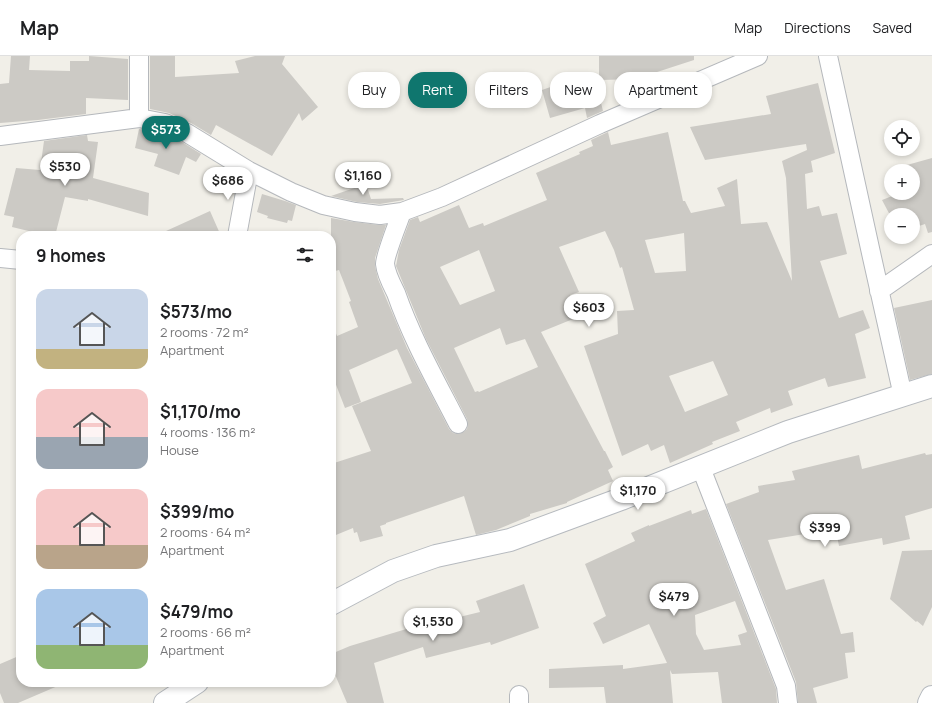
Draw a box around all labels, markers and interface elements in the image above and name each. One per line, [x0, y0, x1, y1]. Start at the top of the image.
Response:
text: Map [20, 15, 59, 41]
text: Map [734, 18, 762, 37]
text: Directions [784, 18, 851, 37]
text: Saved [873, 18, 912, 37]
chip: Buy [348, 72, 400, 108]
chip: Rent [408, 72, 467, 108]
chip: Filters [475, 72, 542, 108]
chip: New [550, 72, 606, 108]
chip: Apartment [614, 72, 712, 108]
pin: $573 [142, 116, 190, 150]
text: $573 [151, 120, 181, 138]
map controls [884, 120, 920, 244]
button: locate [884, 120, 920, 156]
pin: $530 [41, 153, 89, 187]
text: $530 [49, 157, 81, 175]
pin: $1,160 [330, 162, 396, 196]
button: + [884, 164, 920, 200]
text: $1,160 [344, 166, 382, 184]
pin: $686 [204, 167, 252, 201]
text: $686 [212, 171, 244, 189]
button: − [884, 208, 920, 244]
text: 9 homes [36, 244, 106, 267]
icon: filters [294, 244, 316, 266]
pin: $603 [565, 294, 613, 328]
text: $603 [573, 298, 605, 316]
text: $573/mo [160, 300, 232, 323]
icon: home [68, 305, 116, 353]
text: 2 rooms · 72 m² [160, 323, 249, 341]
text: Apartment [160, 341, 224, 359]
text: $1,170/mo [160, 400, 241, 423]
icon: home [68, 405, 116, 453]
text: 4 rooms · 136 m² [160, 423, 255, 441]
text: House [160, 441, 199, 459]
pin: $1,170 [605, 477, 671, 511]
text: $1,170 [620, 481, 656, 499]
text: $399/mo [160, 500, 234, 523]
icon: home [68, 505, 116, 553]
pin: $399 [801, 514, 849, 548]
text: $399 [809, 518, 841, 536]
text: 2 rooms · 64 m² [160, 523, 251, 541]
text: Apartment [160, 541, 224, 559]
pin: $479 [650, 583, 698, 617]
text: $479 [658, 587, 690, 605]
text: $479/mo [160, 600, 233, 623]
icon: home [68, 605, 116, 653]
pin: $1,530 [400, 608, 466, 642]
text: $1,530 [412, 612, 454, 630]
text: 2 rooms · 66 m² [160, 623, 251, 641]
text: Apartment [160, 641, 224, 659]

